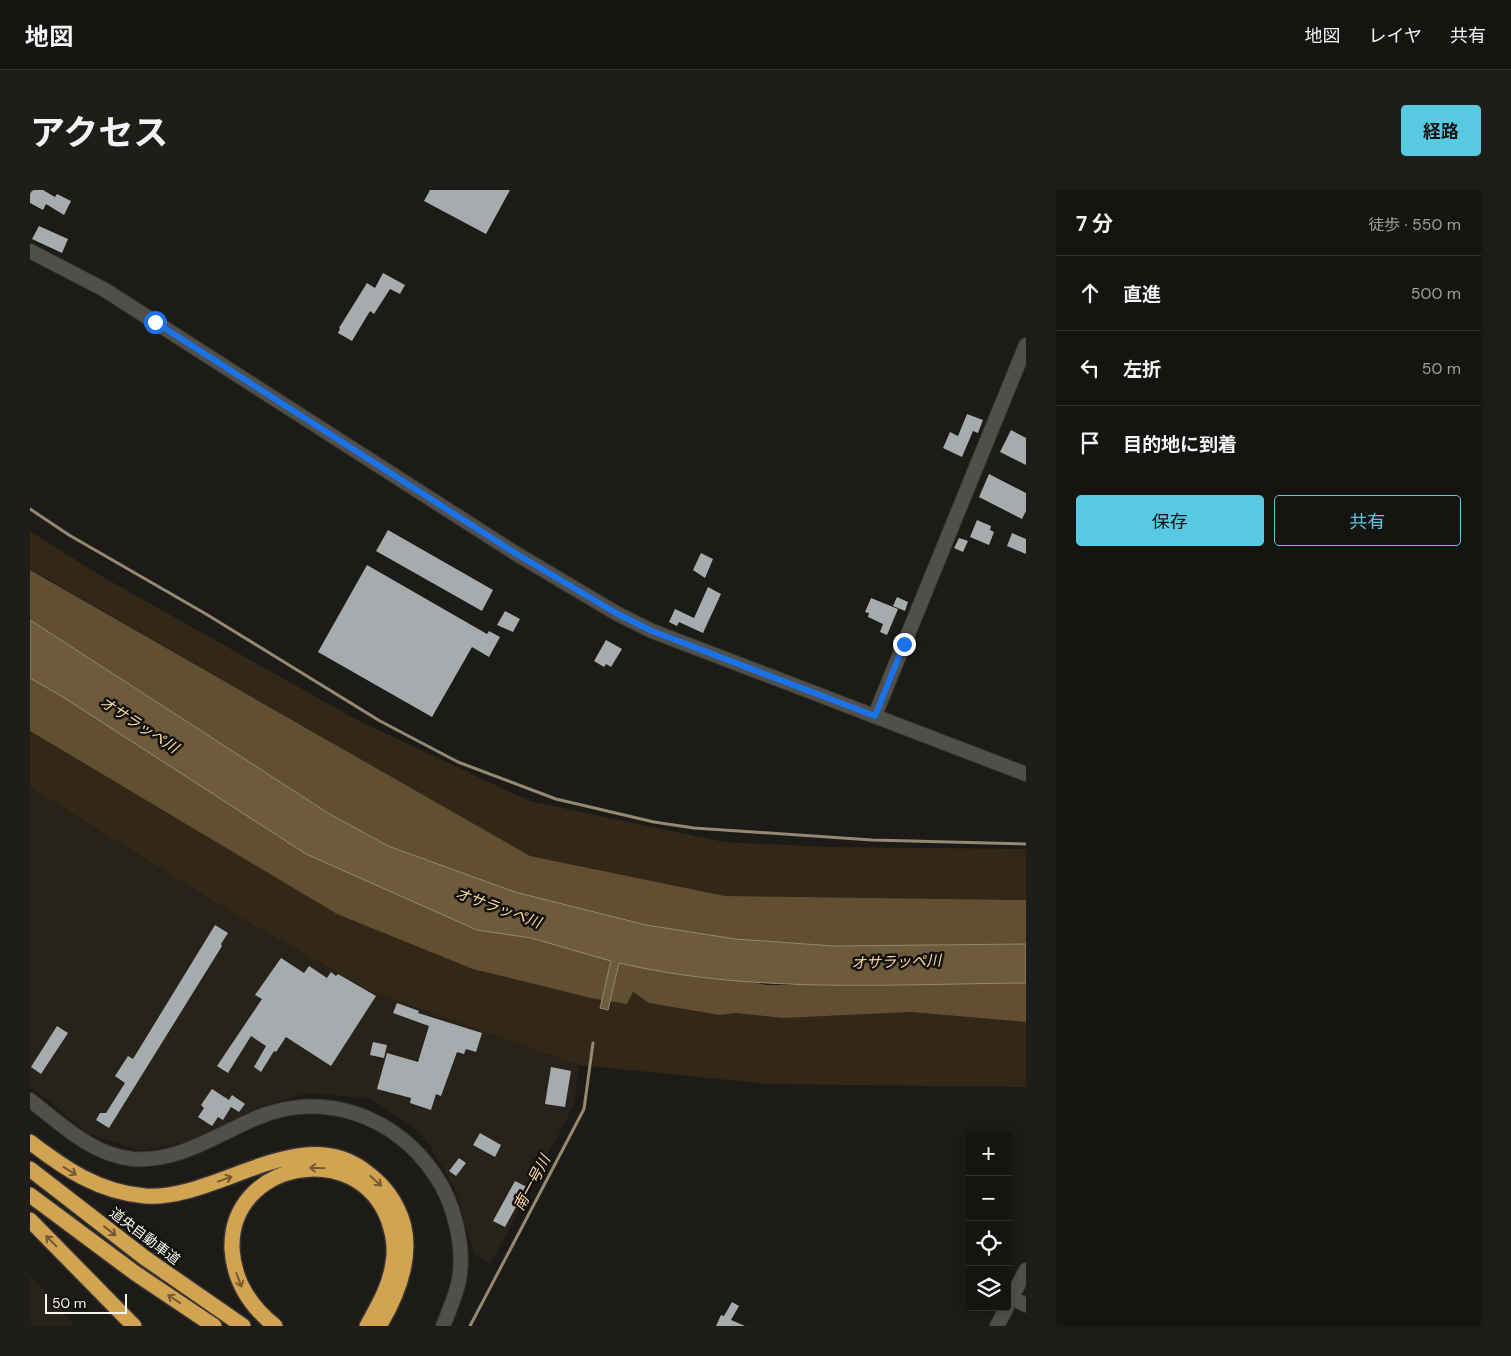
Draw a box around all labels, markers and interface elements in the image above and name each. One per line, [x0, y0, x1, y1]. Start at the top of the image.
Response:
text: 地図 [25, 21, 73, 52]
text: 地図 [1305, 24, 1341, 48]
text: レイヤ [1369, 24, 1422, 48]
text: 共有 [1450, 24, 1486, 48]
button: 経路 [1401, 105, 1481, 156]
text: アクセス [30, 110, 168, 156]
text: 7 分 [1076, 210, 1113, 238]
text: 徒歩 · 550 m [1368, 214, 1461, 235]
icon: ahead [1076, 279, 1104, 307]
text: 直進 [1123, 282, 1161, 307]
text: 500 m [1411, 283, 1461, 304]
route start [144, 311, 167, 334]
icon: left [1076, 354, 1104, 382]
text: 左折 [1123, 357, 1161, 382]
text: 50 m [1422, 358, 1461, 379]
icon: arrive [1076, 429, 1104, 457]
text: 目的地に到着 [1123, 432, 1237, 457]
button: 保存 [1076, 495, 1264, 546]
button: 共有 [1274, 495, 1461, 546]
route end [893, 633, 916, 656]
water label: オサラッペ川 [96, 692, 184, 759]
water label: オサラッペ川 [452, 883, 546, 933]
water label: オサラッペ川 [851, 950, 943, 974]
map controls [966, 1131, 1011, 1311]
button: + [966, 1131, 1011, 1176]
water label: 南一号川 [509, 1150, 556, 1214]
one-way arrow [309, 1164, 325, 1173]
one-way arrow [62, 1166, 76, 1176]
one-way arrow [217, 1174, 232, 1183]
one-way arrow [370, 1175, 383, 1187]
button: − [966, 1176, 1011, 1221]
street label: 道央自動車道 [106, 1204, 184, 1268]
button: locate [966, 1221, 1011, 1266]
one-way arrow [103, 1226, 116, 1237]
one-way arrow [45, 1235, 58, 1247]
button: layers [966, 1266, 1011, 1311]
one-way arrow [235, 1272, 245, 1287]
scale bar [45, 1291, 128, 1314]
text: 50 m [52, 1294, 86, 1312]
one-way arrow [167, 1294, 181, 1304]

